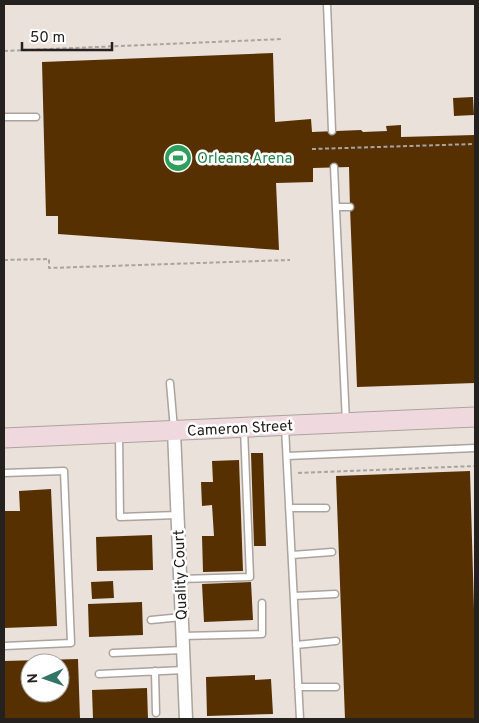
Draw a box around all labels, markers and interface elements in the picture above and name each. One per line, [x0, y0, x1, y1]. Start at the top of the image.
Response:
scale bar [22, 20, 112, 52]
text: 50 m [30, 29, 65, 48]
sports icon: Orleans Arena [163, 143, 193, 173]
place label: Orleans Arena [197, 150, 292, 169]
street label: Cameron Street [187, 417, 293, 442]
street label: Quality Court [170, 529, 193, 620]
north arrow [20, 653, 70, 703]
text: N [25, 673, 42, 684]

